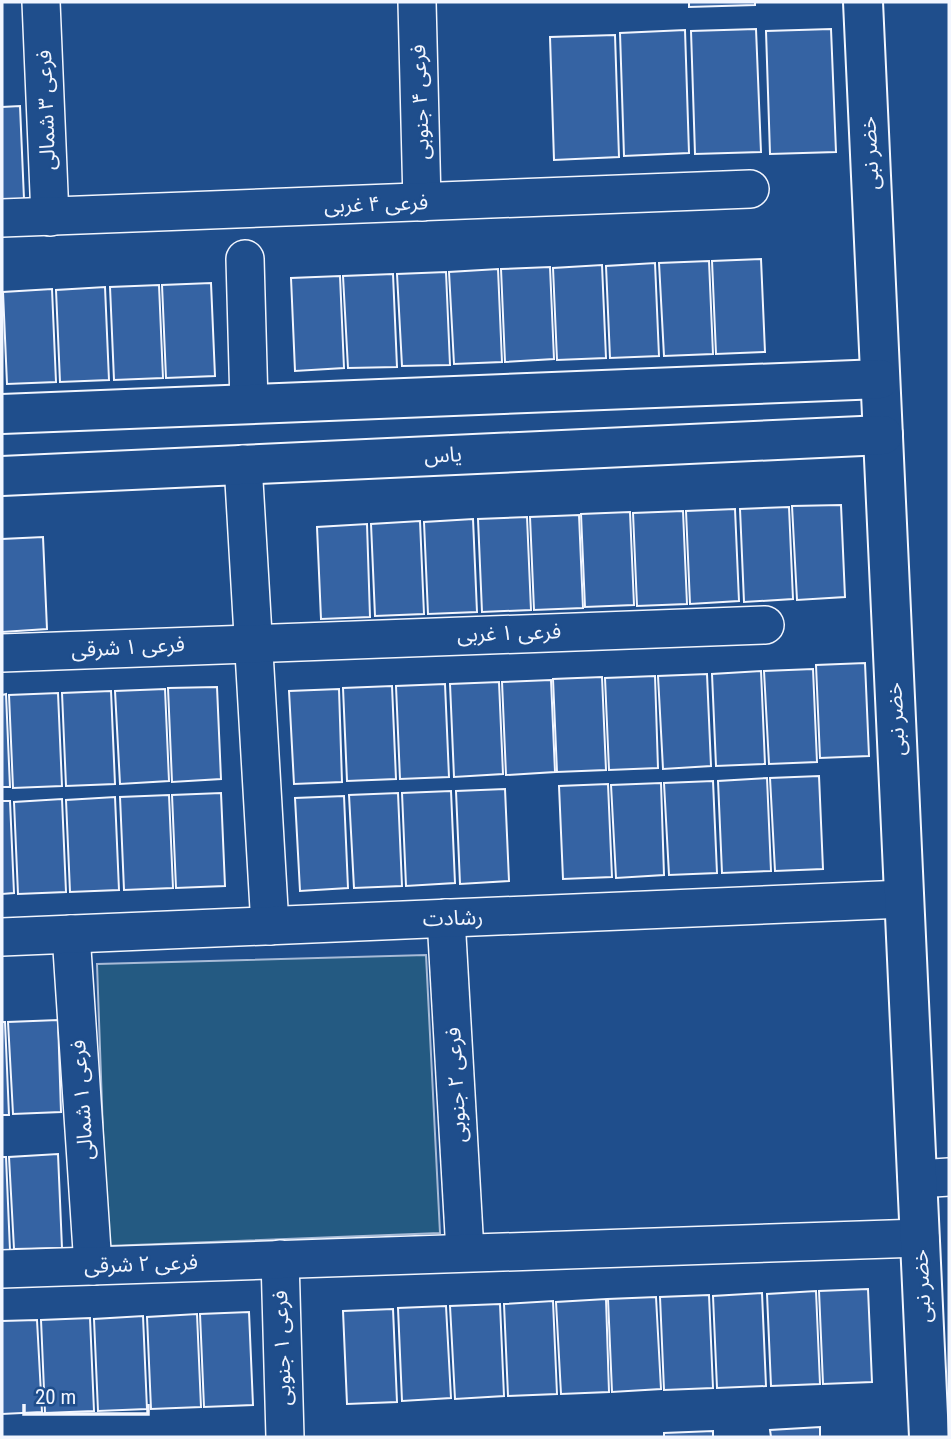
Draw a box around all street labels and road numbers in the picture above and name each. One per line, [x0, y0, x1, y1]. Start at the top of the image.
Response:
street label: فرعی ۴ جنوبی [406, 44, 434, 160]
street label: فرعی ۳ شمالی [32, 49, 60, 171]
street label: خضر نبی [856, 116, 884, 190]
street label: فرعی ۴ غربی [323, 190, 429, 218]
street label: یاس [424, 442, 462, 468]
street label: فرعی ۱ غربی [456, 619, 562, 647]
street label: فرعی ۱ شرقی [71, 632, 185, 662]
street label: خضر نبی [882, 682, 910, 756]
street label: رشادت [422, 905, 484, 931]
street label: فرعی ۲ جنوبی [441, 1027, 471, 1143]
street label: فرعی ۱ شمالی [66, 1039, 98, 1161]
street label: خضر نبی [908, 1249, 936, 1323]
street label: فرعی ۲ شرقی [84, 1250, 198, 1278]
street label: فرعی ۱ جنوبی [268, 1290, 296, 1406]

